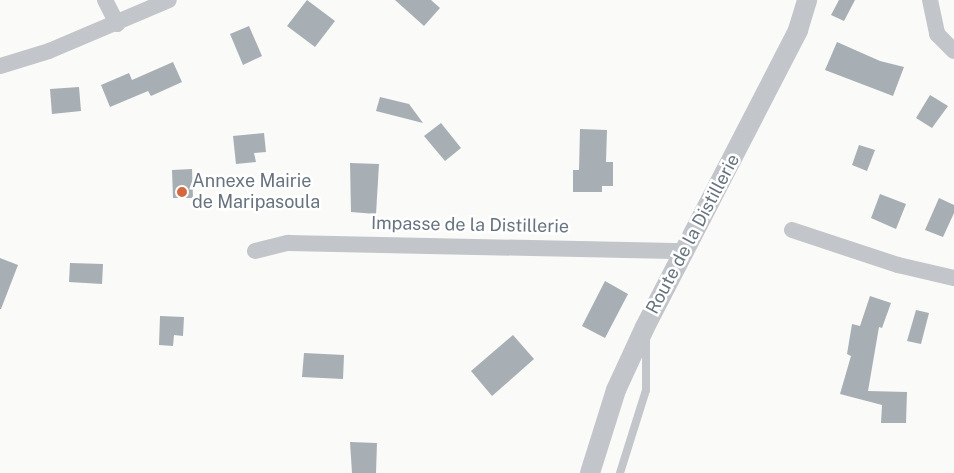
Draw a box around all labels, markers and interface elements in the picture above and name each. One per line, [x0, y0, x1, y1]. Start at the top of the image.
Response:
street label: Route de la Distillerie [642, 150, 744, 318]
place label: Annexe Mairie de Maripasoula [192, 171, 320, 213]
marker: Annexe Mairie de Maripasoula [176, 186, 188, 198]
street label: Impasse de la Distillerie [371, 212, 569, 238]

